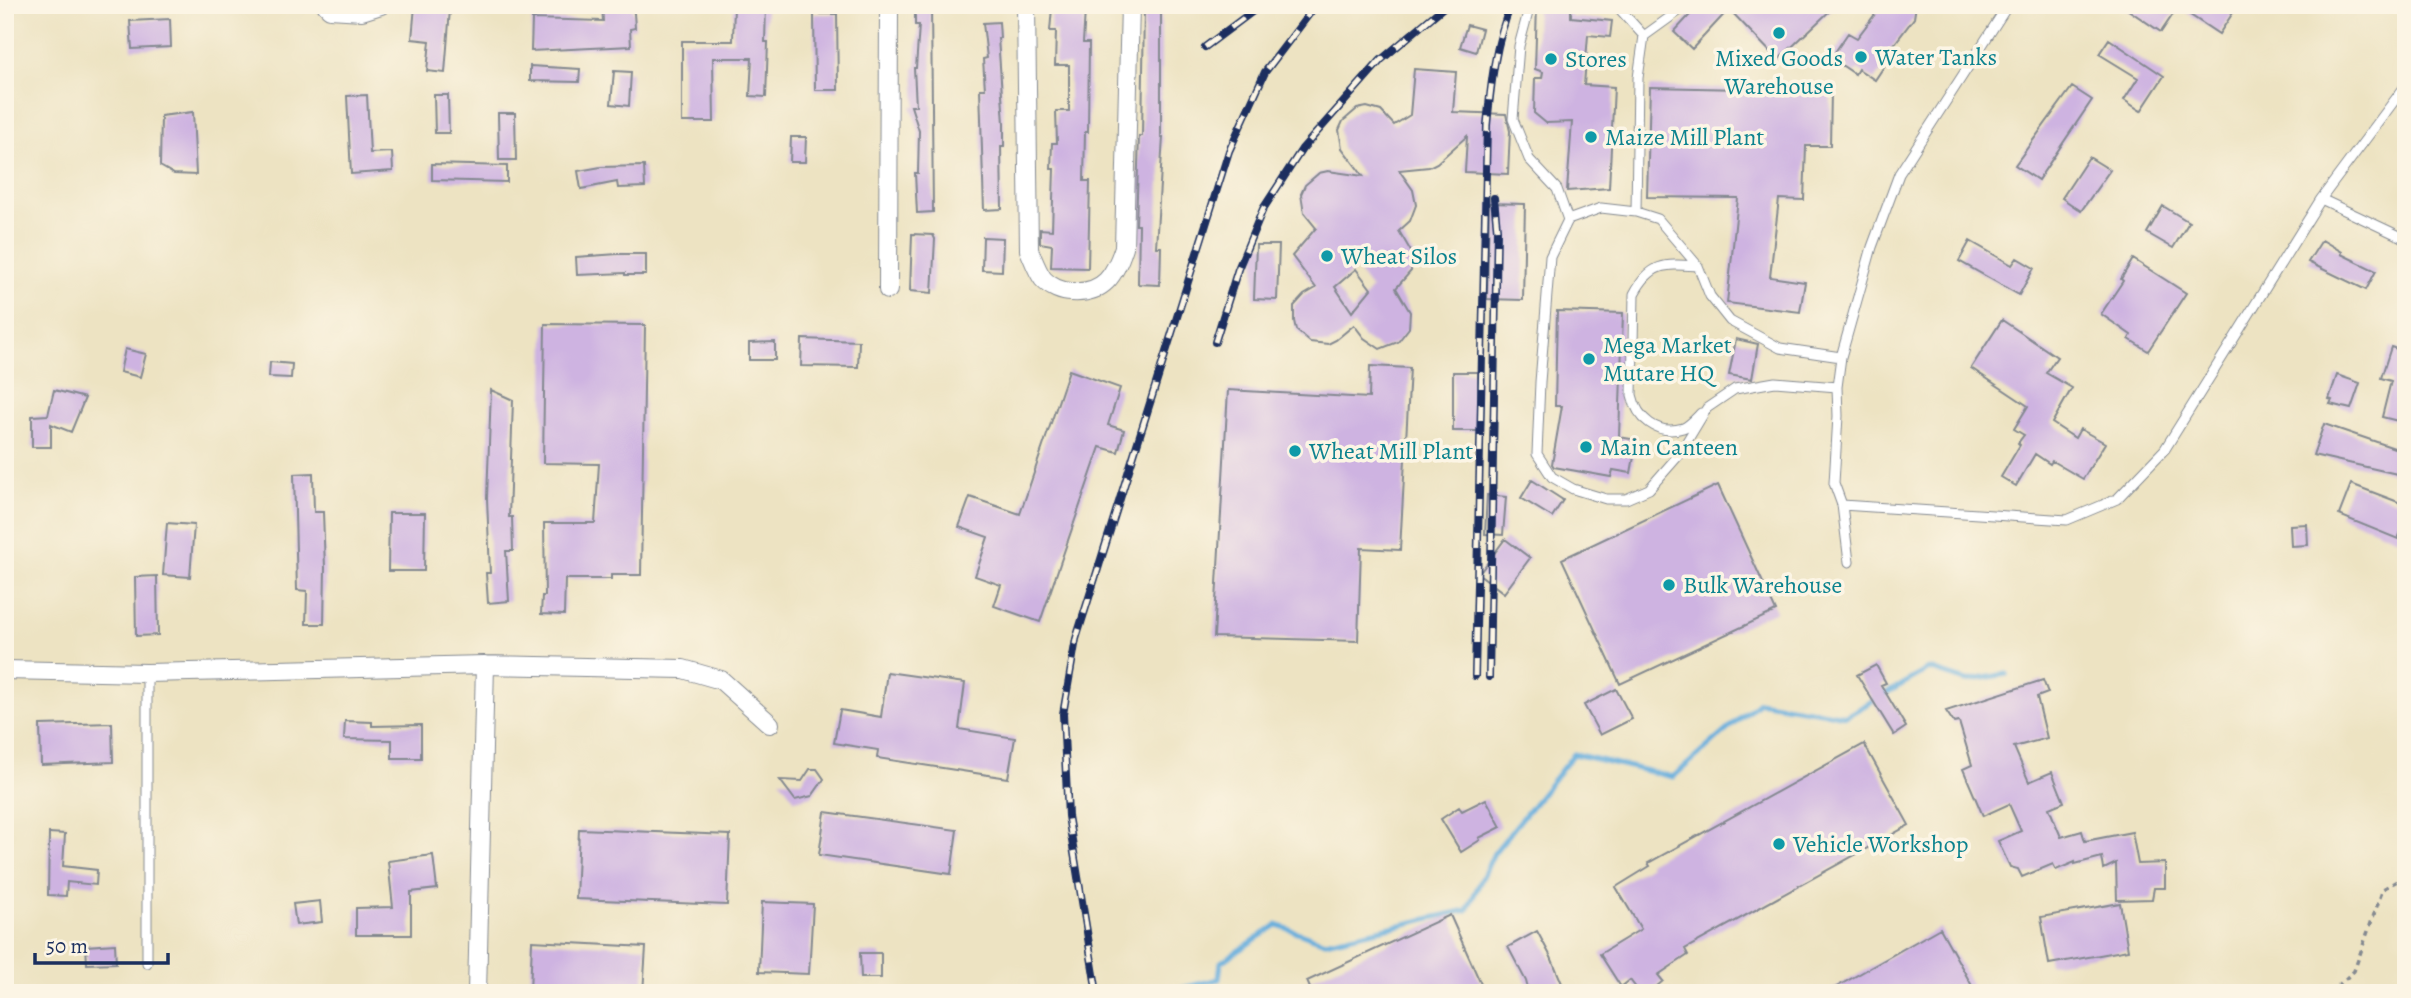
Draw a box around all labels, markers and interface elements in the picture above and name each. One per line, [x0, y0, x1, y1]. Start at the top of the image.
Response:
marker: Mixed Goods Warehouse [1771, 25, 1787, 41]
place label: Water Tanks [1874, 41, 1997, 73]
place label: Mixed Goods Warehouse [1715, 42, 1843, 102]
place label: Stores [1565, 43, 1627, 75]
marker: Water Tanks [1853, 49, 1869, 65]
marker: Stores [1543, 51, 1559, 67]
place label: Maize Mill Plant [1605, 121, 1764, 153]
marker: Maize Mill Plant [1583, 129, 1599, 145]
place label: Wheat Silos [1340, 240, 1457, 272]
marker: Wheat Silos [1319, 248, 1335, 264]
place label: Mega Market Mutare HQ [1603, 329, 1732, 389]
marker: Mega Market Mutare HQ [1581, 351, 1597, 367]
place label: Main Canteen [1600, 431, 1738, 463]
place label: Wheat Mill Plant [1308, 435, 1473, 467]
marker: Main Canteen [1578, 439, 1594, 455]
marker: Wheat Mill Plant [1287, 443, 1303, 459]
place label: Bulk Warehouse [1683, 569, 1842, 601]
marker: Bulk Warehouse [1661, 577, 1677, 593]
place label: Vehicle Workshop [1792, 828, 1968, 860]
marker: Vehicle Workshop [1771, 836, 1787, 852]
scale bar [35, 921, 168, 965]
text: 50 m [46, 932, 88, 960]

